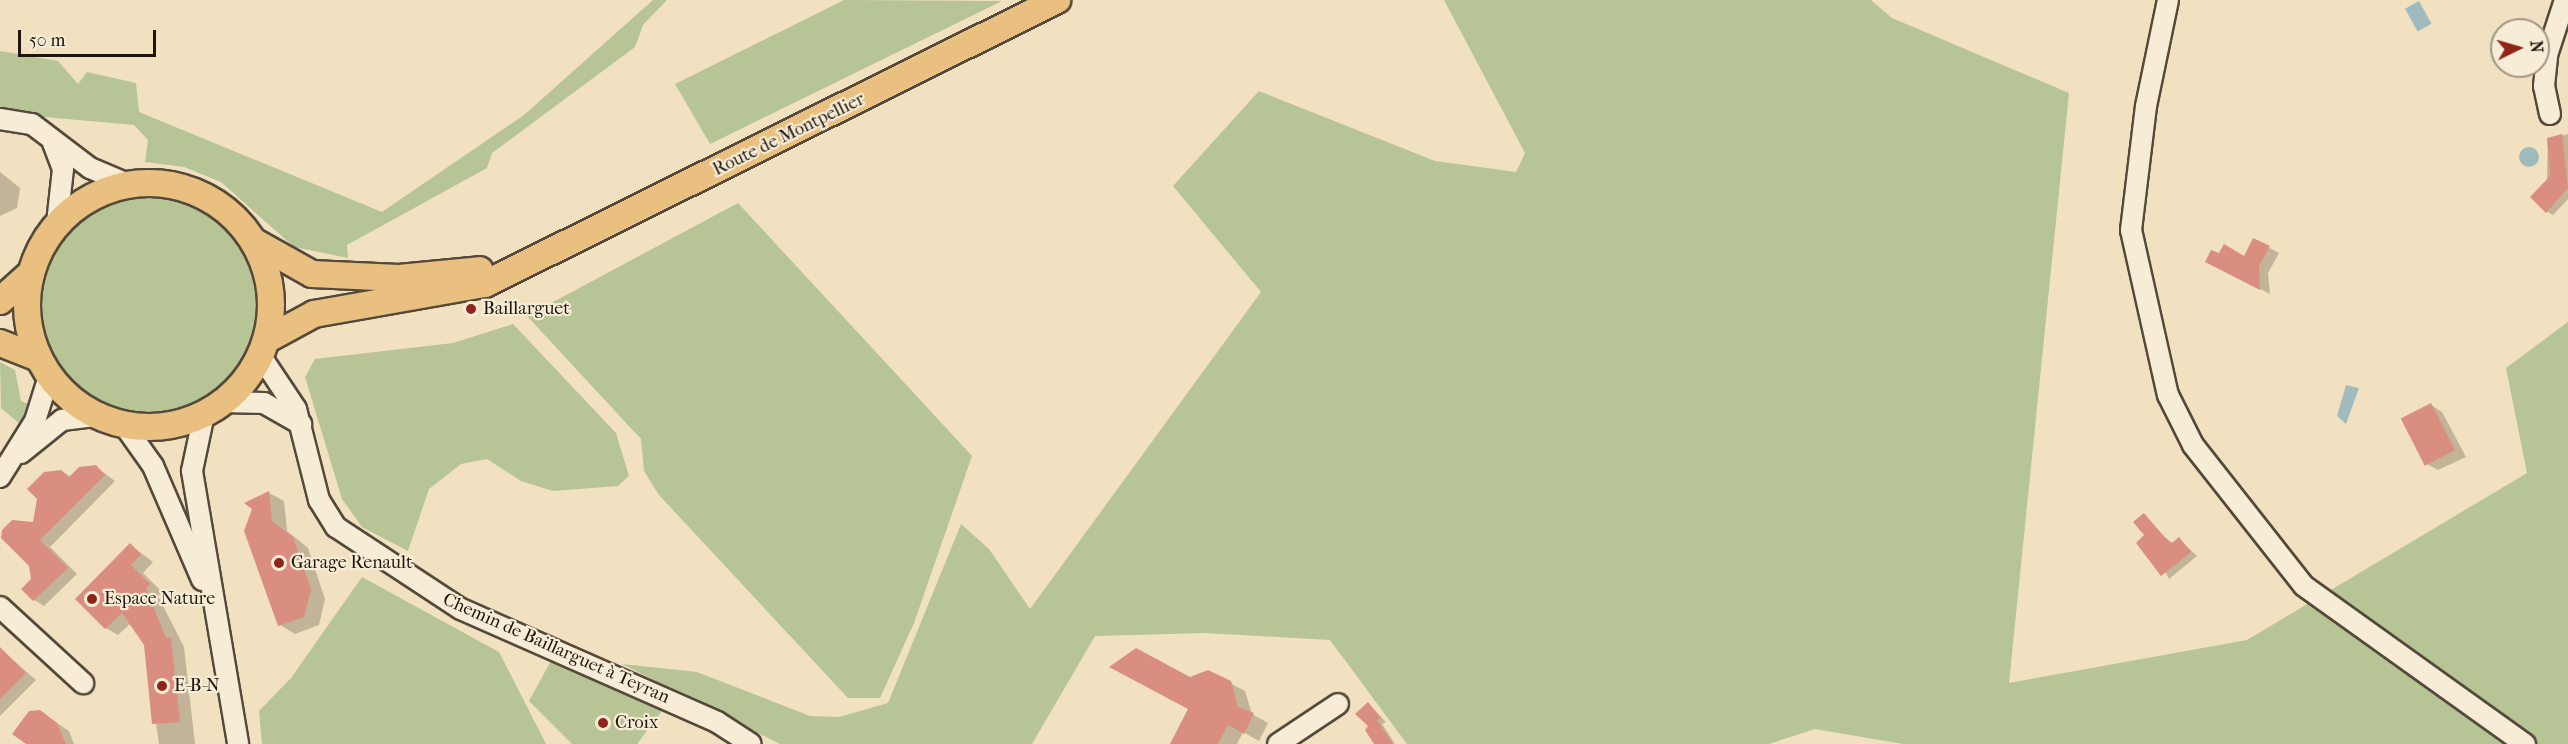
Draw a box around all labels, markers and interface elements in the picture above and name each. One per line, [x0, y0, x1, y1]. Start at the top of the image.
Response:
scale bar [21, 18, 159, 56]
north arrow [2490, 18, 2550, 78]
text: 50 m [29, 30, 65, 51]
text: N [2526, 40, 2546, 53]
street label: Route de Montpellier [710, 89, 868, 181]
place label: Baillarguet [483, 298, 570, 320]
marker: Baillarguet [464, 302, 478, 316]
place label: Garage Renault [291, 552, 412, 574]
marker: Garage Renault [272, 556, 286, 570]
place label: Espace Nature [104, 588, 215, 610]
street label: Chemin de Baillarguet à Teyran [439, 589, 673, 709]
marker: Espace Nature [85, 592, 99, 606]
place label: E-B-N [174, 675, 220, 697]
marker: E-B-N [155, 679, 169, 693]
place label: Croix [615, 712, 658, 734]
marker: Croix [596, 716, 610, 730]

